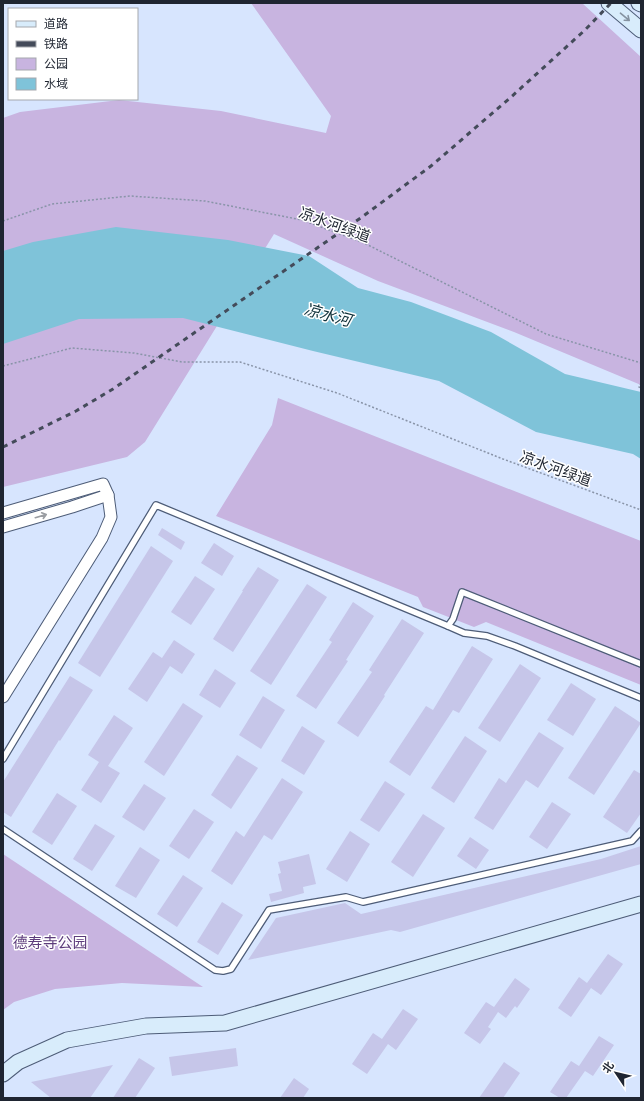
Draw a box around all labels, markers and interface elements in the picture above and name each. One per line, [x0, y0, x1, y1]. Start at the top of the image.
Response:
legend [8, 8, 138, 100]
one-way arrow [619, 12, 630, 21]
text: 道路 [44, 16, 68, 30]
text: 铁路 [44, 36, 68, 50]
text: 公园 [44, 56, 68, 70]
text: 水域 [44, 76, 68, 90]
street label: 凉水河绿道 [297, 203, 373, 245]
water label: 凉水河 [302, 299, 357, 330]
street label: 凉水河绿道 [518, 447, 594, 489]
one-way arrow [34, 512, 47, 519]
park label: 德寿寺公园 [12, 933, 88, 951]
north arrow [596, 1053, 636, 1093]
text: 北 [599, 1059, 616, 1075]

